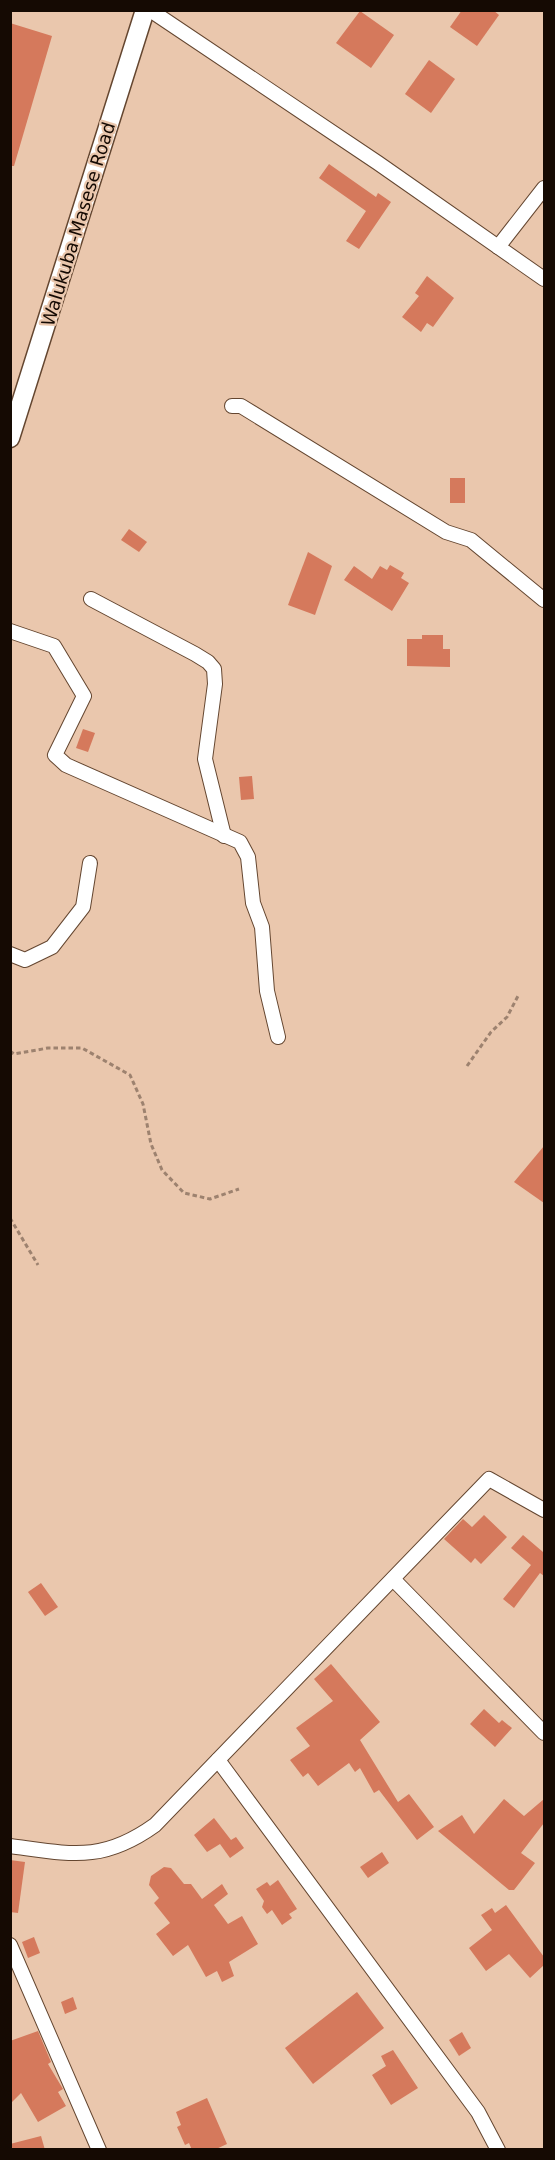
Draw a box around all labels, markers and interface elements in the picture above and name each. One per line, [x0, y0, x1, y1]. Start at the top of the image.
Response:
street label: Walukuba-Masese Road [37, 119, 119, 329]

